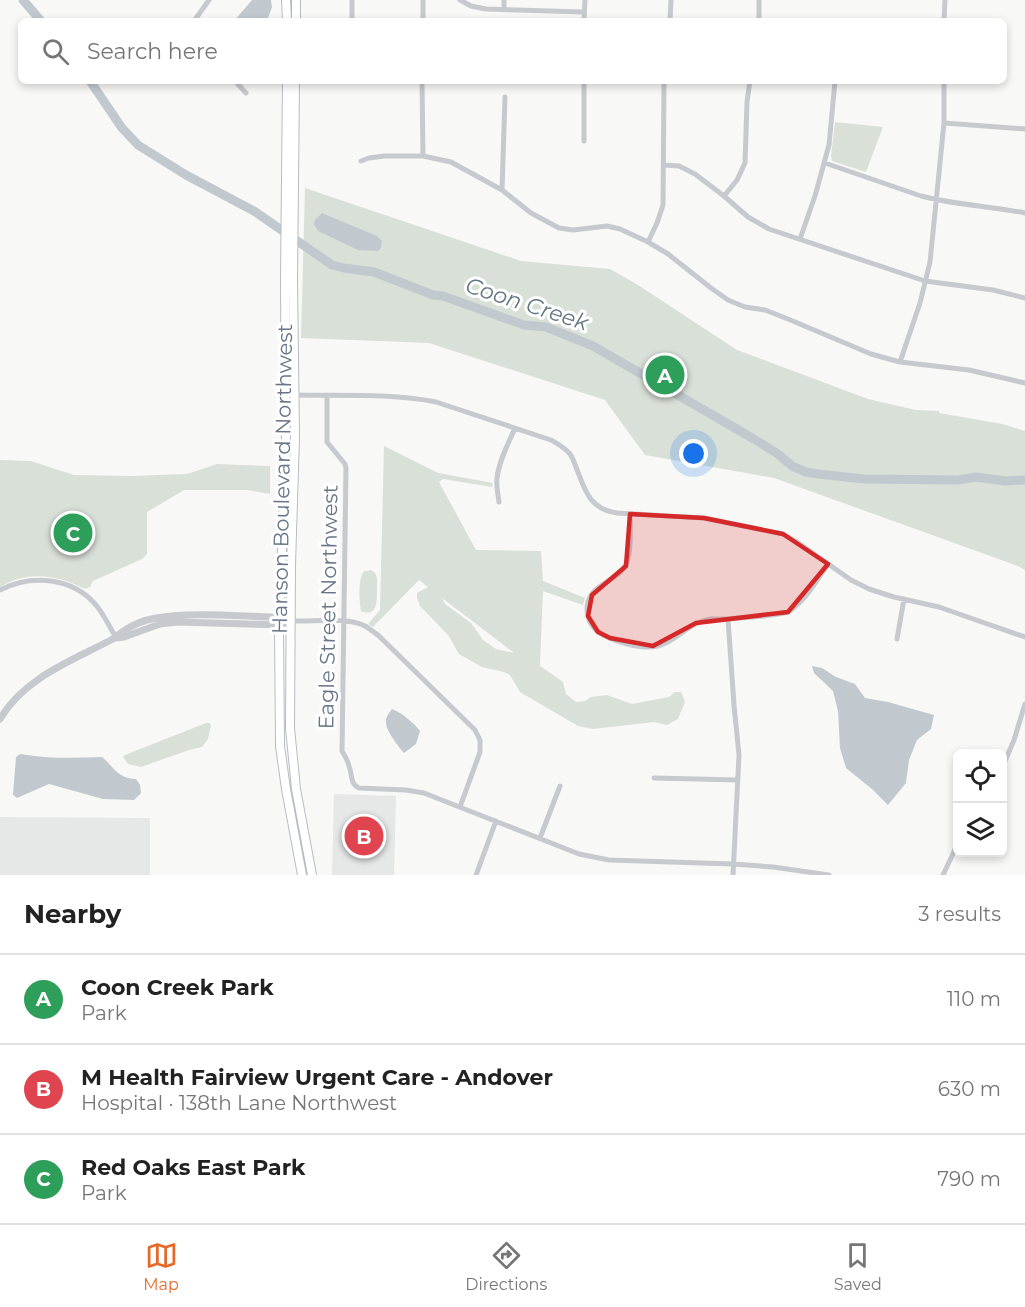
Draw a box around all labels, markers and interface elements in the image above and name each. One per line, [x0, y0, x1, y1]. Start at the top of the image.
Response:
search box [18, 18, 1007, 84]
icon: search [39, 35, 72, 68]
text: Search here [87, 38, 218, 65]
water label: Coon Creek [462, 271, 593, 337]
street label: Hanson Boulevard Northwest [267, 324, 297, 634]
pin: A [646, 352, 684, 398]
your location [679, 439, 708, 468]
street label: Eagle Street Northwest [313, 485, 343, 729]
pin: C [54, 510, 92, 556]
map controls [953, 749, 1007, 857]
button: locate [953, 749, 1007, 803]
button: layers [953, 803, 1007, 857]
pin: B [344, 814, 384, 858]
text: Nearby [24, 898, 121, 930]
text: 3 results [918, 902, 1001, 926]
text: Coon Creek Park [81, 974, 274, 1001]
text: A [36, 987, 51, 1011]
text: 110 m [947, 987, 1001, 1011]
text: Park [81, 1001, 127, 1025]
text: M Health Fairview Urgent Care - Andover [81, 1064, 553, 1091]
text: B [36, 1077, 51, 1101]
text: 630 m [938, 1077, 1001, 1101]
text: Hospital · 138th Lane Northwest [81, 1091, 397, 1115]
text: Red Oaks East Park [81, 1154, 305, 1181]
text: C [36, 1167, 51, 1191]
text: 790 m [937, 1167, 1001, 1191]
text: Park [81, 1181, 127, 1205]
tab: Map [143, 1239, 179, 1294]
tab: Directions [465, 1239, 547, 1294]
tab: Saved [834, 1239, 882, 1294]

